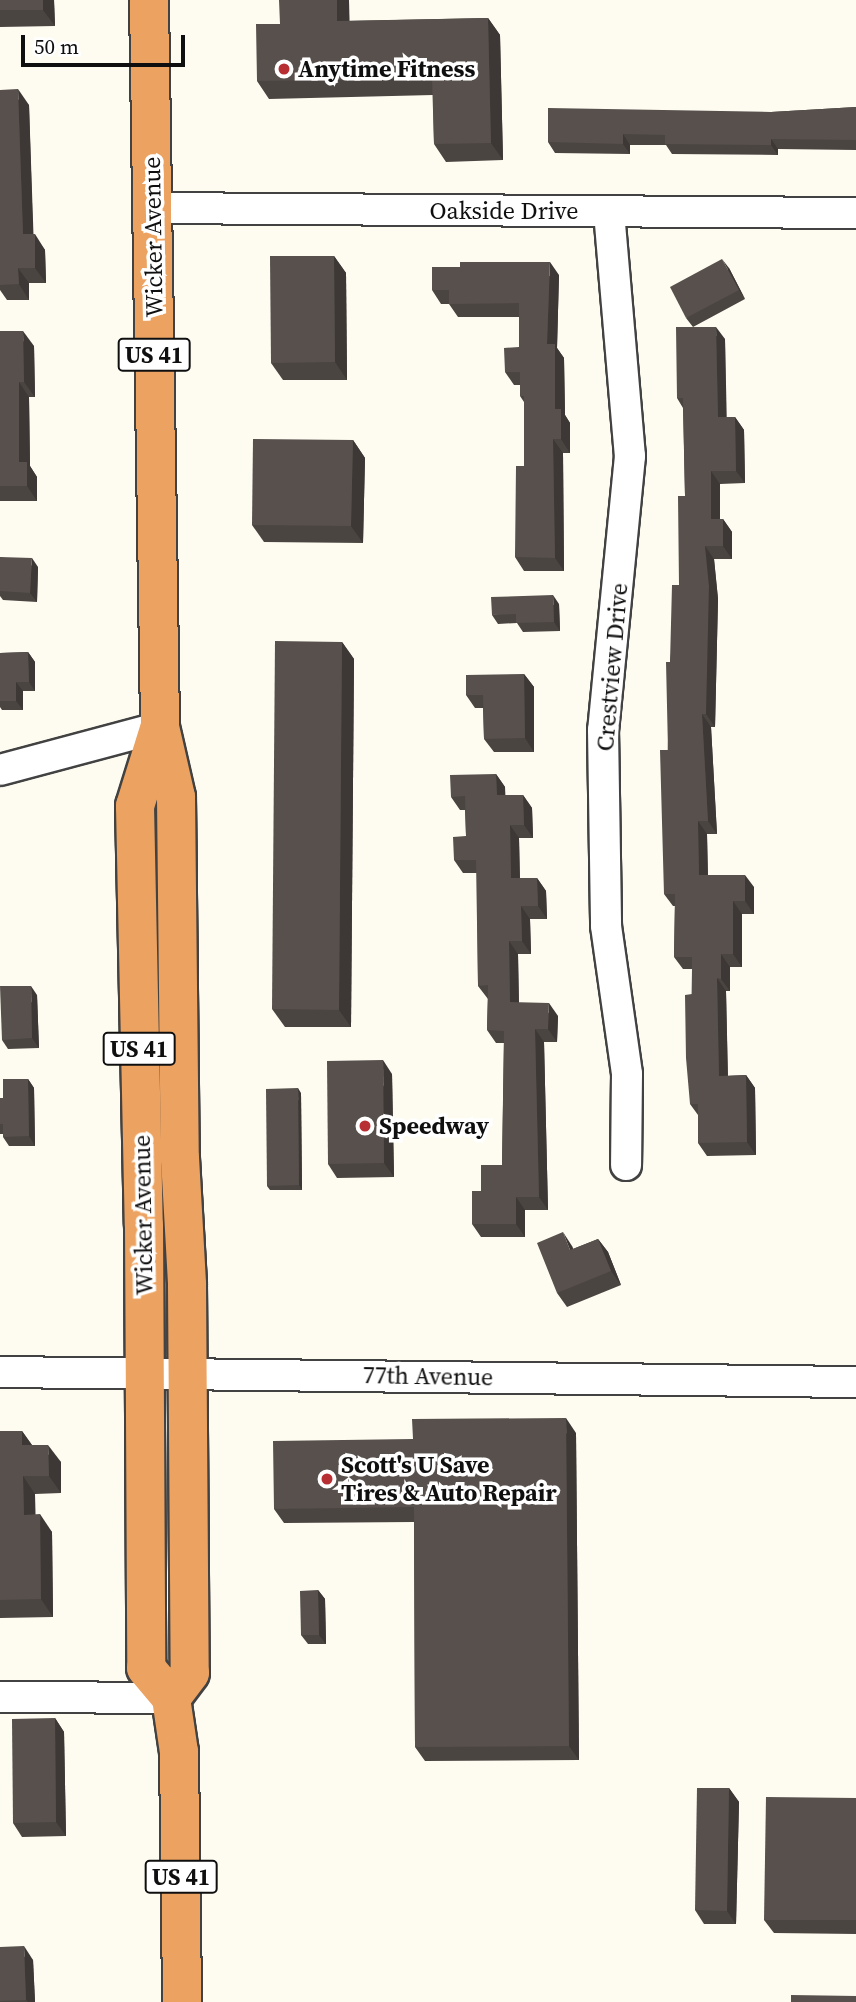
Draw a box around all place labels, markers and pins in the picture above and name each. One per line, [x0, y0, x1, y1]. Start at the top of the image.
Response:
place label: Anytime Fitness [298, 55, 475, 83]
marker: Anytime Fitness [276, 61, 292, 77]
place label: Speedway [379, 1112, 489, 1140]
marker: Speedway [357, 1118, 373, 1134]
place label: Scott's U Save Tires & Auto Repair [341, 1451, 557, 1507]
marker: Scott's U Save Tires & Auto Repair [319, 1471, 335, 1487]

